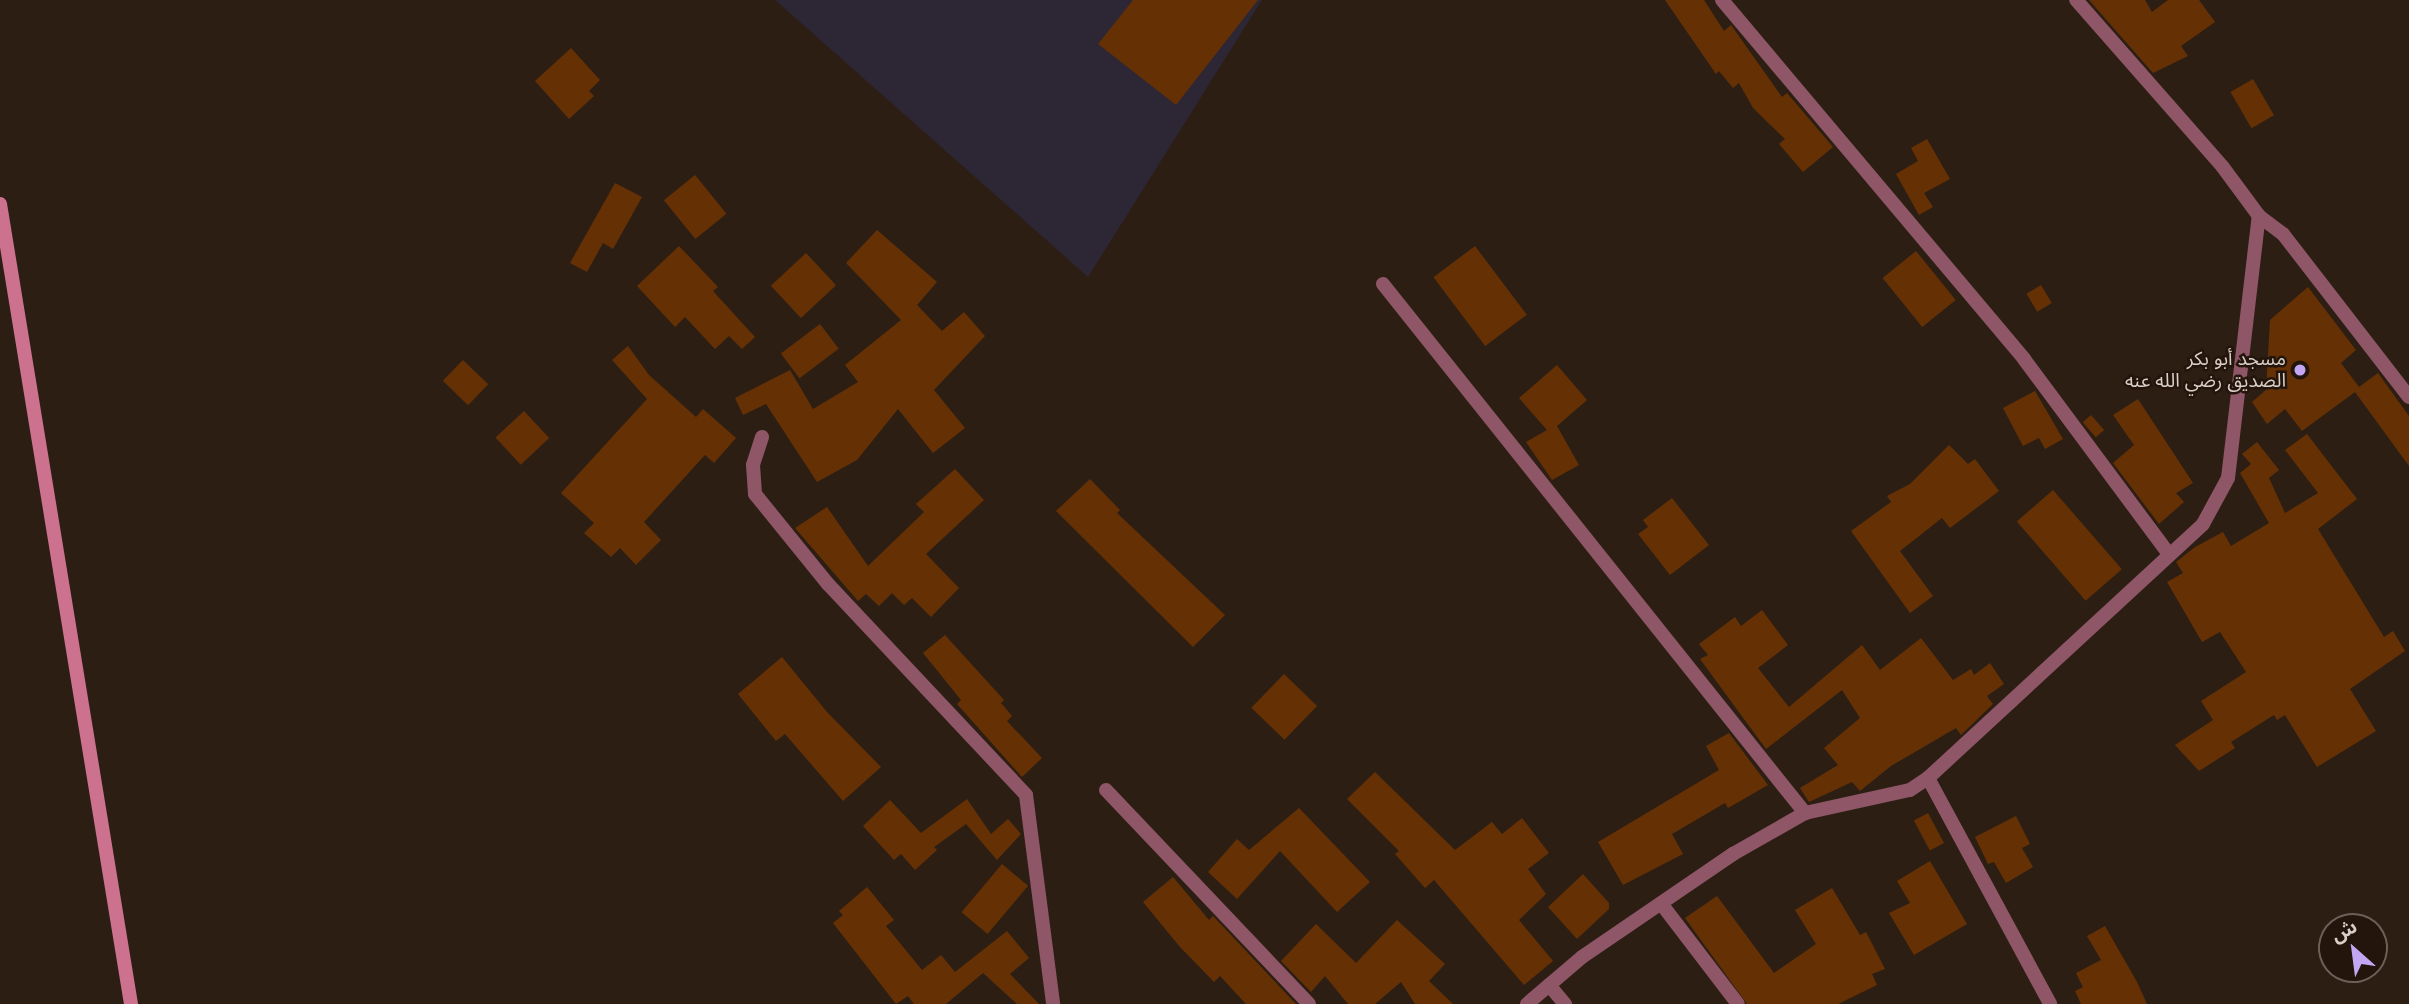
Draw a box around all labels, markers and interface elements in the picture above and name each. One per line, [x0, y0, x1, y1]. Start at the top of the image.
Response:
place label: مسجد أبو بكر الصديق رضي الله عنه [2125, 348, 2286, 392]
marker: مسجد أبو بكر الصديق رضي الله عنه [2292, 362, 2308, 378]
north arrow [2318, 913, 2388, 983]
text: ش [2326, 913, 2362, 949]

